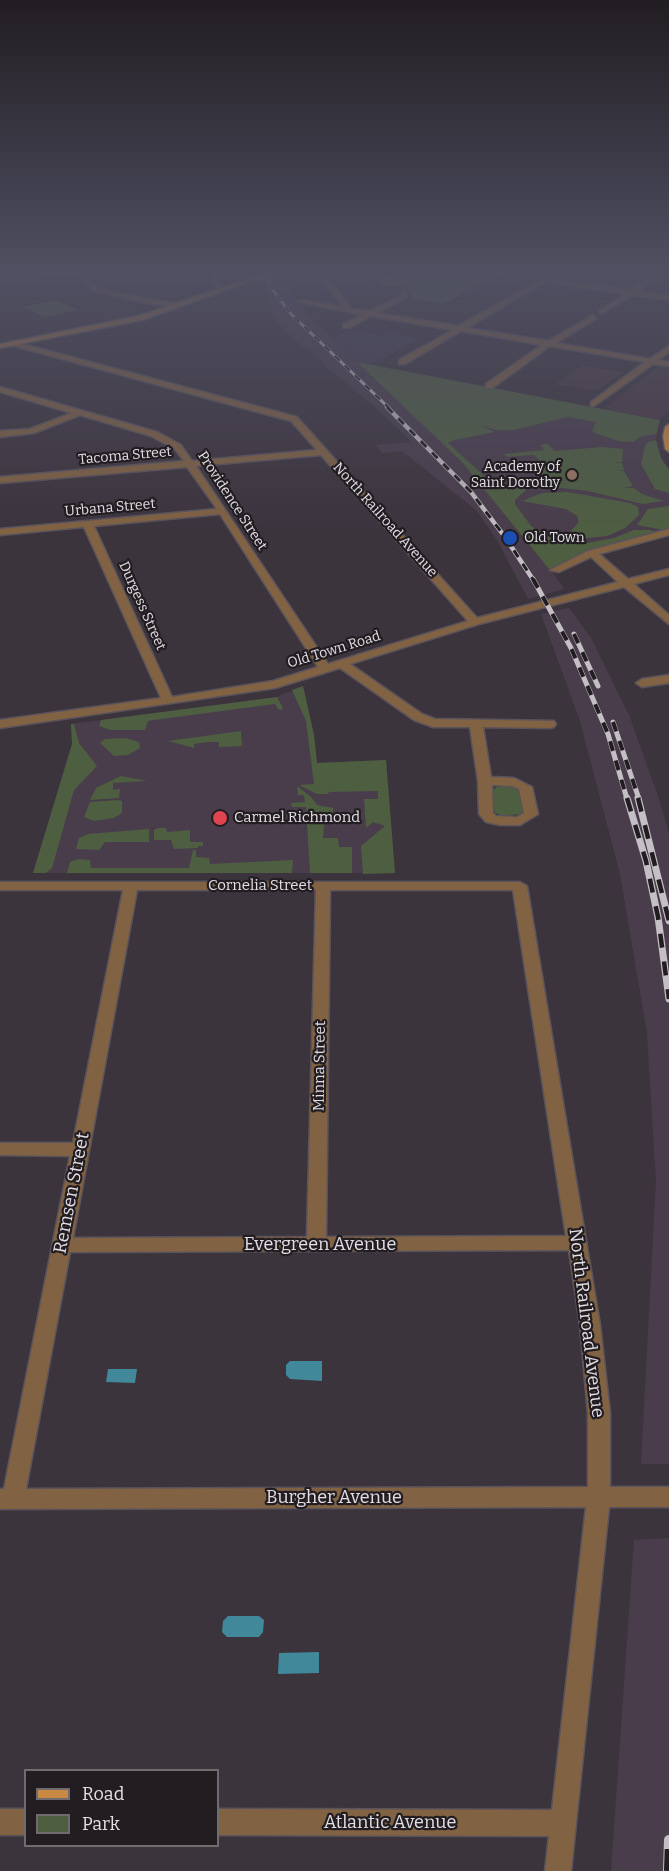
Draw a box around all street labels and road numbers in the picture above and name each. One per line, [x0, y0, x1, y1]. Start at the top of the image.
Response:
street label: Tacoma Street [78, 444, 172, 468]
street label: Providence Street [194, 448, 270, 554]
street label: North Railroad Avenue [329, 459, 441, 581]
street label: Urbana Street [64, 496, 156, 520]
street label: Durgess Street [115, 559, 169, 653]
street label: Old Town Road [285, 628, 383, 672]
street label: Cornelia Street [208, 877, 312, 895]
street label: Minna Street [310, 1021, 330, 1111]
street label: Remsen Street [50, 1131, 94, 1255]
street label: North Railroad Avenue [564, 1227, 608, 1419]
street label: Evergreen Avenue [244, 1234, 396, 1256]
street label: Burgher Avenue [266, 1487, 402, 1509]
street label: Atlantic Avenue [324, 1812, 456, 1834]

